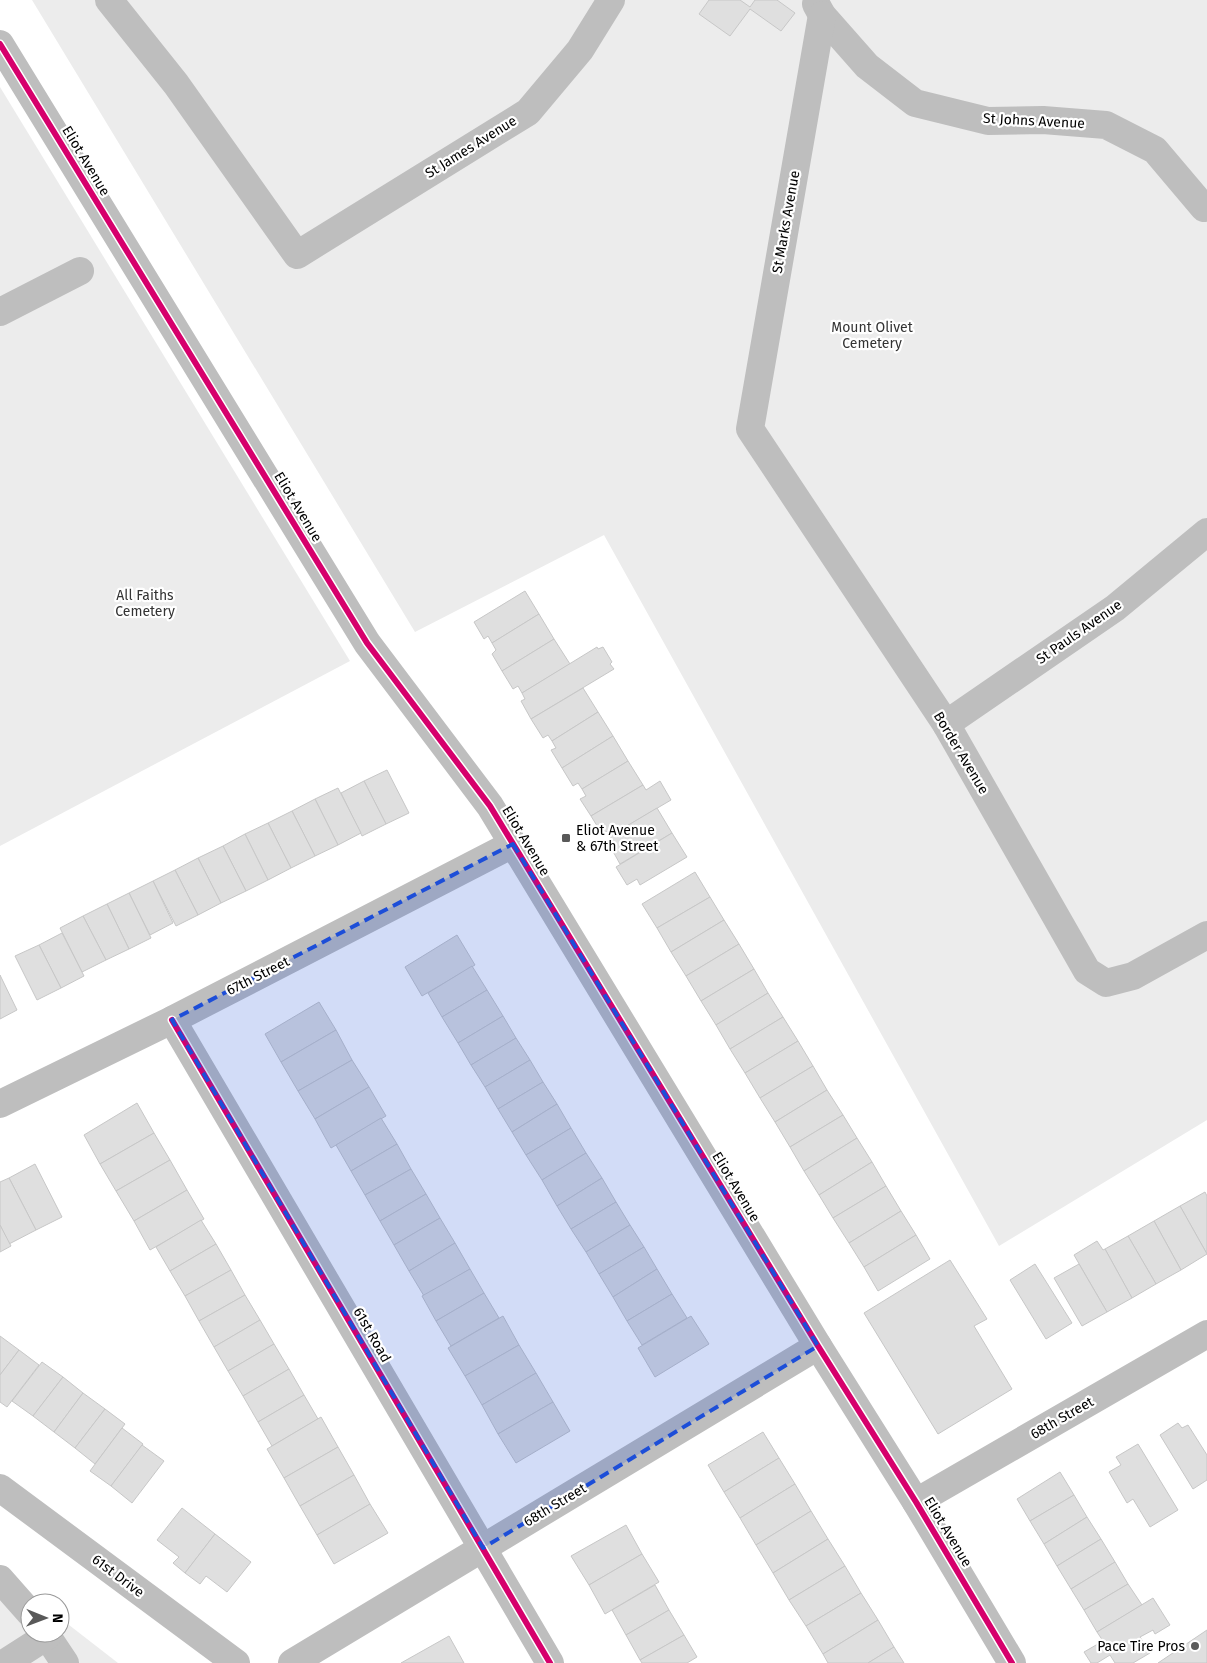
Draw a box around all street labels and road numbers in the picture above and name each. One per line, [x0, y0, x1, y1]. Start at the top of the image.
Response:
street label: St Johns Avenue [983, 110, 1085, 132]
street label: St James Avenue [422, 112, 520, 182]
street label: Eliot Avenue [58, 123, 114, 199]
street label: St Marks Avenue [769, 169, 803, 275]
street label: Eliot Avenue [270, 469, 326, 545]
street label: St Pauls Avenue [1033, 596, 1125, 668]
street label: Border Avenue [930, 709, 992, 797]
street label: Eliot Avenue [498, 803, 554, 879]
street label: 67th Street [224, 952, 293, 999]
street label: Eliot Avenue [708, 1149, 764, 1225]
street label: 61st Road [350, 1305, 394, 1365]
street label: 68th Street [1027, 1393, 1097, 1443]
street label: 68th Street [521, 1479, 590, 1530]
street label: Eliot Avenue [920, 1494, 976, 1570]
street label: 61st Drive [89, 1551, 147, 1601]

